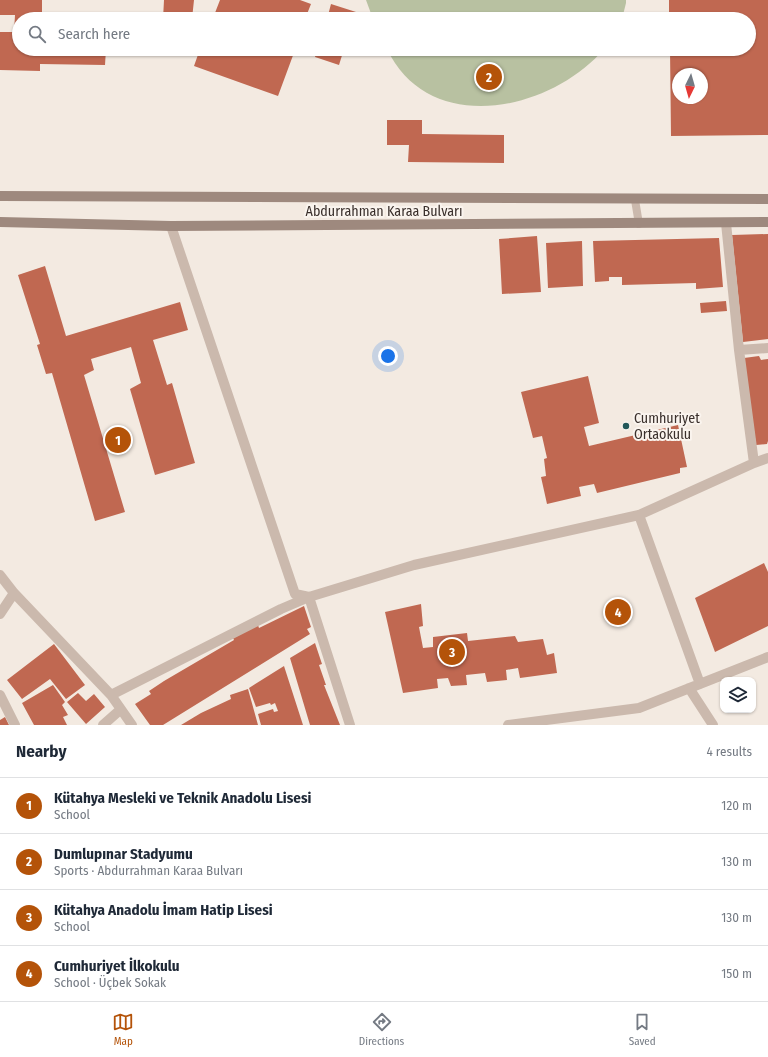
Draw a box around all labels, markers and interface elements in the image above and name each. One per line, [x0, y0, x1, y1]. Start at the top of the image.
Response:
search box [12, 12, 756, 56]
icon: search [26, 23, 48, 45]
text: Search here [58, 25, 130, 43]
pin: 2 [476, 62, 502, 92]
north arrow [672, 68, 708, 104]
street label: Abdurrahman Karaa Bulvarı [306, 203, 462, 220]
your location [378, 346, 398, 366]
place label: Cumhuriyet Ortaokulu [634, 410, 700, 443]
marker: Cumhuriyet Ortaokulu [621, 421, 631, 431]
pin: 1 [105, 425, 131, 455]
pin: 4 [605, 597, 631, 627]
pin: 3 [439, 637, 465, 667]
map controls [720, 677, 756, 713]
button: layers [720, 677, 756, 713]
text: Nearby [16, 741, 67, 762]
text: 4 results [706, 744, 752, 759]
text: Kütahya Mesleki ve Teknik Anadolu Lisesi [54, 789, 311, 807]
text: 1 [26, 798, 32, 813]
text: 120 m [721, 798, 752, 813]
text: School [54, 807, 90, 822]
text: Dumlupınar Stadyumu [54, 845, 193, 863]
text: 2 [26, 854, 32, 869]
text: 130 m [721, 854, 752, 869]
text: Sports · Abdurrahman Karaa Bulvarı [54, 863, 243, 878]
text: Kütahya Anadolu İmam Hatip Lisesi [54, 901, 273, 919]
text: 3 [26, 910, 32, 925]
text: 130 m [721, 910, 752, 925]
text: School [54, 919, 90, 934]
text: Cumhuriyet İlkokulu [54, 957, 180, 975]
text: 4 [26, 966, 32, 981]
text: 150 m [721, 966, 752, 981]
text: School · Üçbek Sokak [54, 975, 166, 990]
tab: Map [112, 1011, 134, 1048]
tab: Directions [359, 1011, 404, 1048]
tab: Saved [629, 1011, 656, 1048]

